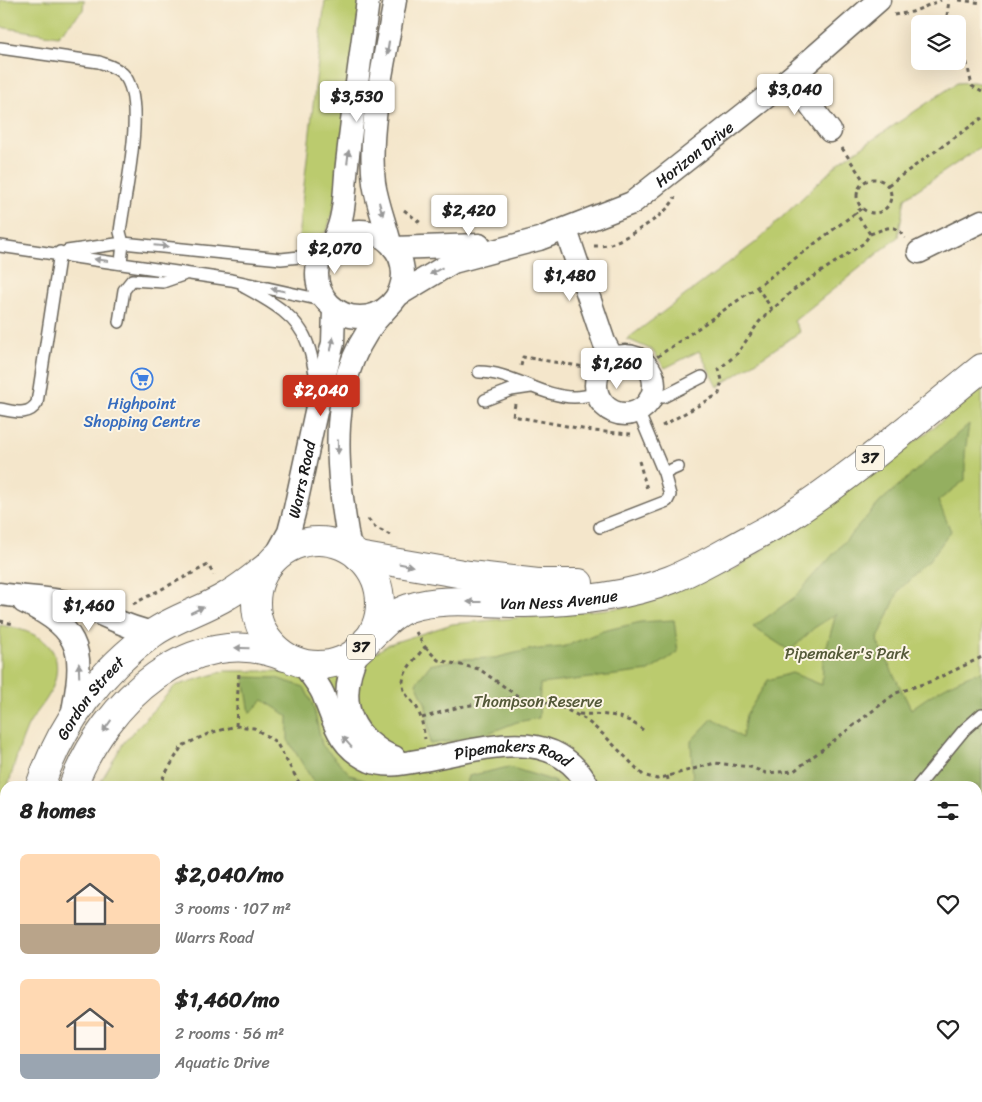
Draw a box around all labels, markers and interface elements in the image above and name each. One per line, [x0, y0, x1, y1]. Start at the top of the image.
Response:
map controls [911, 15, 966, 70]
button: layers [911, 15, 966, 70]
one-way arrow [383, 40, 391, 56]
pin: $3,040 [754, 74, 836, 116]
text: $3,040 [768, 75, 822, 104]
pin: $3,530 [316, 80, 398, 123]
text: $3,530 [331, 82, 383, 111]
street label: Horizon Drive [648, 113, 740, 195]
one-way arrow [344, 149, 352, 165]
pin: $2,420 [428, 194, 510, 237]
text: $2,420 [442, 196, 496, 225]
one-way arrow [377, 201, 385, 216]
pin: $2,070 [294, 232, 376, 275]
text: $2,070 [308, 234, 362, 263]
one-way arrow [153, 242, 169, 250]
one-way arrow [92, 256, 108, 264]
pin: $1,480 [529, 260, 611, 302]
text: $1,480 [544, 261, 596, 290]
one-way arrow [429, 267, 444, 275]
one-way arrow [271, 286, 286, 294]
one-way arrow [328, 337, 336, 352]
pin: $1,260 [576, 348, 658, 390]
text: $1,260 [592, 349, 642, 378]
supermarket icon: Highpoint Shopping Centre [130, 367, 154, 391]
pin: $2,040 [280, 374, 362, 417]
text: $2,040 [294, 376, 348, 405]
place label: Highpoint Shopping Centre [84, 389, 200, 436]
street label: Warrs Road [279, 436, 324, 521]
one-way arrow [334, 439, 342, 455]
road number: 37 [856, 446, 884, 470]
one-way arrow [398, 561, 414, 569]
street label: Van Ness Avenue [500, 580, 620, 618]
pin: $1,460 [48, 590, 130, 632]
text: $1,460 [63, 591, 115, 620]
one-way arrow [466, 598, 482, 606]
one-way arrow [190, 605, 204, 613]
road number: 37 [347, 634, 375, 660]
park label: Pipemaker's Park [785, 639, 910, 668]
one-way arrow [234, 644, 250, 652]
street label: Gordon Street [48, 648, 132, 745]
one-way arrow [75, 661, 83, 677]
park label: Thompson Reserve [474, 687, 602, 716]
one-way arrow [102, 719, 112, 732]
street label: Pipemakers Road [451, 731, 580, 775]
one-way arrow [341, 737, 353, 749]
text: 8 homes [20, 792, 95, 830]
icon: filters [934, 797, 962, 825]
text: $2,040/mo [175, 856, 284, 894]
icon: home [60, 874, 120, 934]
icon: heart [934, 890, 962, 918]
text: 3 rooms · 107 m² [175, 894, 291, 923]
text: Warrs Road [175, 923, 254, 952]
text: $1,460/mo [175, 981, 279, 1019]
icon: home [60, 999, 120, 1059]
icon: heart [934, 1015, 962, 1043]
text: 2 rooms · 56 m² [175, 1019, 284, 1048]
text: Aquatic Drive [175, 1048, 270, 1077]

